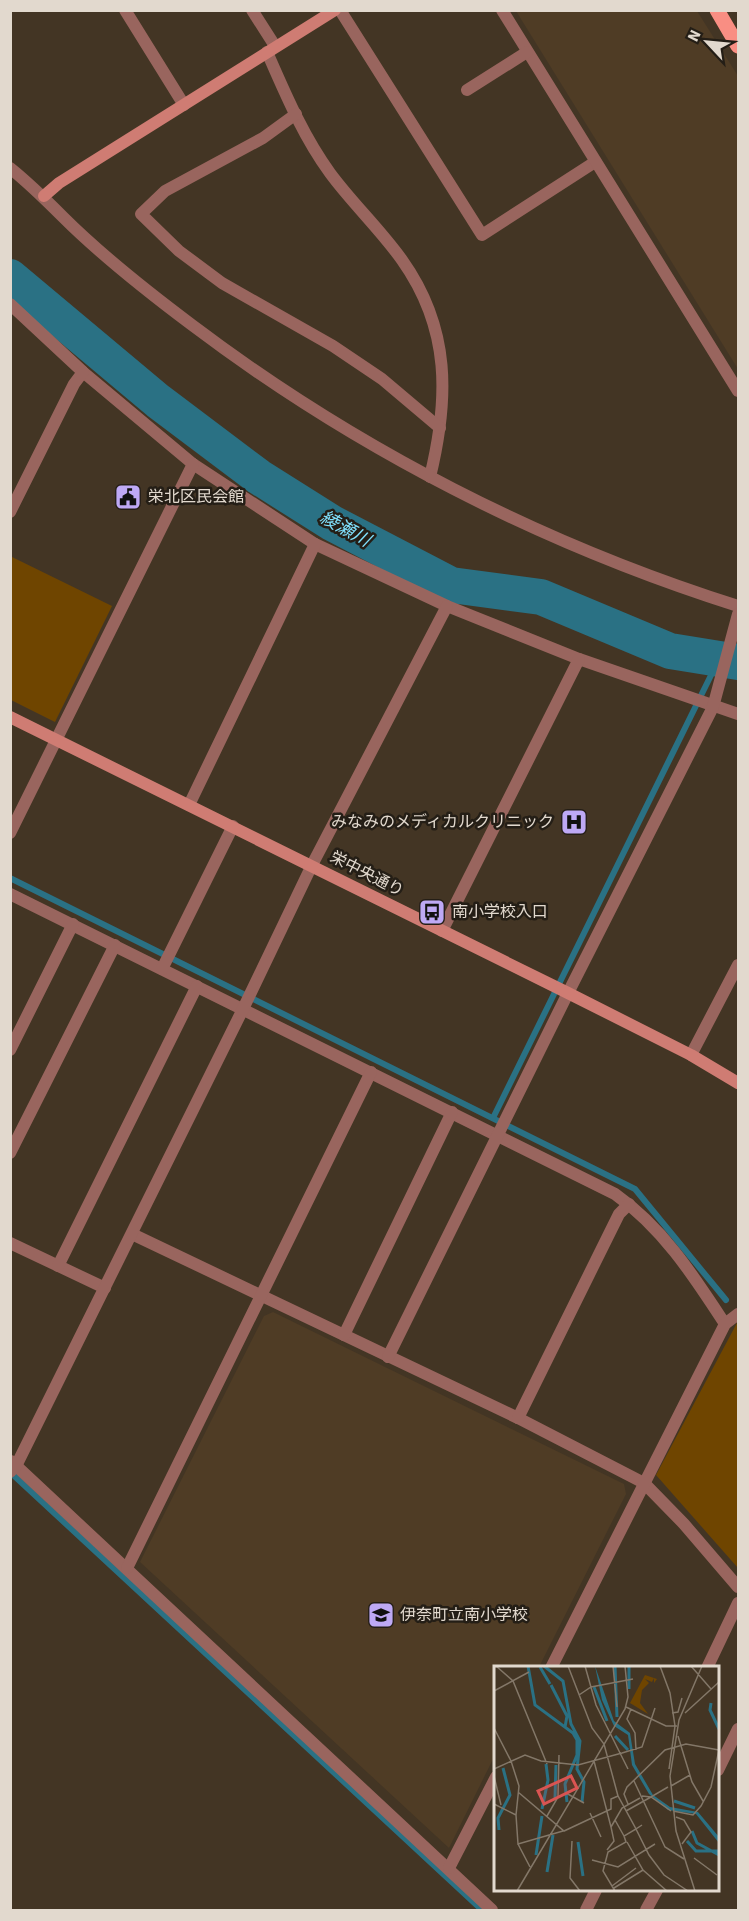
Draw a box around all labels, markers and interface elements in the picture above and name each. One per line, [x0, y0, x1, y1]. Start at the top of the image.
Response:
north arrow [677, 12, 737, 72]
text: N [682, 26, 707, 45]
public building icon: 栄北区民会館 [113, 482, 143, 512]
place label: 栄北区民会館 [148, 486, 244, 508]
water label: 綾瀬川 [315, 505, 376, 554]
hospital icon: みなみのメディカルクリニック [559, 807, 589, 837]
place label: みなみのメディカルクリニック [331, 811, 554, 833]
street label: 栄中央通り [326, 846, 408, 902]
bus stop icon: 南小学校入口 [417, 897, 447, 927]
place label: 南小学校入口 [452, 901, 548, 923]
school or university icon: 伊奈町立南小学校 [366, 1600, 396, 1630]
place label: 伊奈町立南小学校 [400, 1604, 528, 1626]
inset map [494, 1666, 719, 1891]

